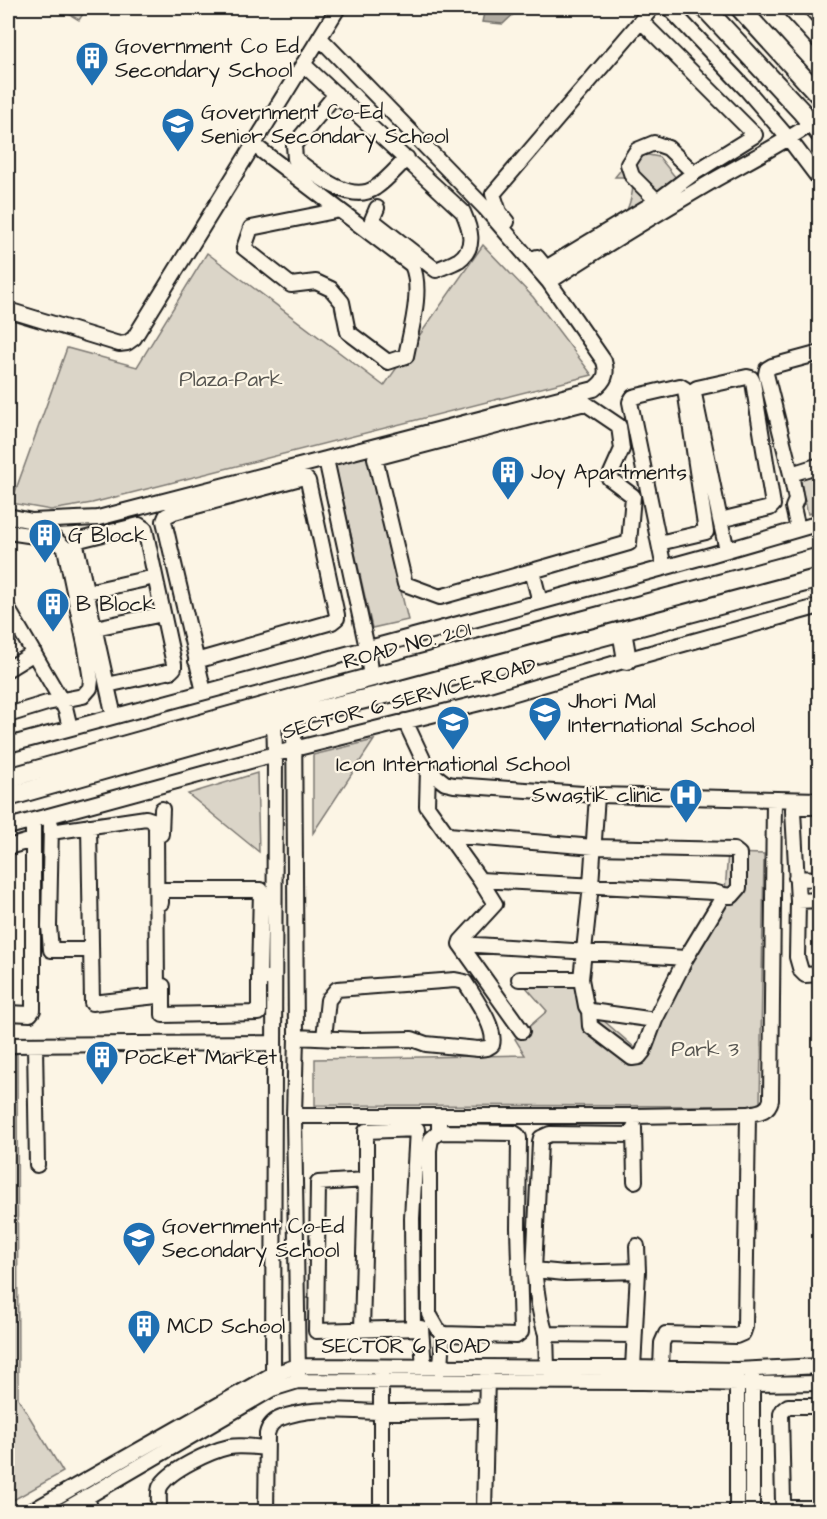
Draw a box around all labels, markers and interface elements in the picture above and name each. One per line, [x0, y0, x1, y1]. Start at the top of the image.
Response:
place label: Government Co Ed Secondary School [115, 32, 299, 87]
building icon: Government Co Ed Secondary School [74, 40, 110, 87]
place label: Government Co-Ed Senior Secondary School [201, 98, 449, 153]
school or university icon: Government Co-Ed Senior Secondary School [160, 106, 196, 153]
park label: Plaza-Park [179, 365, 283, 394]
building icon: Joy Apartments [490, 454, 526, 501]
place label: Joy Apartments [531, 458, 687, 489]
building icon: G Block [27, 517, 63, 564]
place label: G Block [68, 521, 147, 550]
building icon: B Block [35, 586, 71, 633]
place label: B Block [76, 590, 156, 619]
street label: ROAD NO. 201 [340, 614, 474, 676]
street label: SECTOR 6 SERVICE ROAD [279, 650, 540, 746]
place label: Jhori Mal International School [568, 687, 755, 740]
school or university icon: Jhori Mal International School [527, 695, 563, 742]
school or university icon: Icon International School [435, 704, 471, 751]
place label: Icon International School [336, 750, 570, 779]
hospital icon: Swastik clinic [668, 777, 704, 824]
place label: Swastik clinic [532, 781, 663, 810]
park label: Park 3 [671, 1035, 739, 1064]
building icon: Pocket Market [84, 1039, 120, 1086]
place label: Pocket Market [125, 1043, 278, 1072]
place label: Government Co-Ed Secondary School [162, 1212, 344, 1267]
school or university icon: Government Co-Ed Secondary School [121, 1220, 157, 1267]
building icon: MCD School [126, 1308, 162, 1355]
place label: MCD School [167, 1312, 285, 1341]
street label: SECTOR 6 ROAD [321, 1332, 491, 1361]

